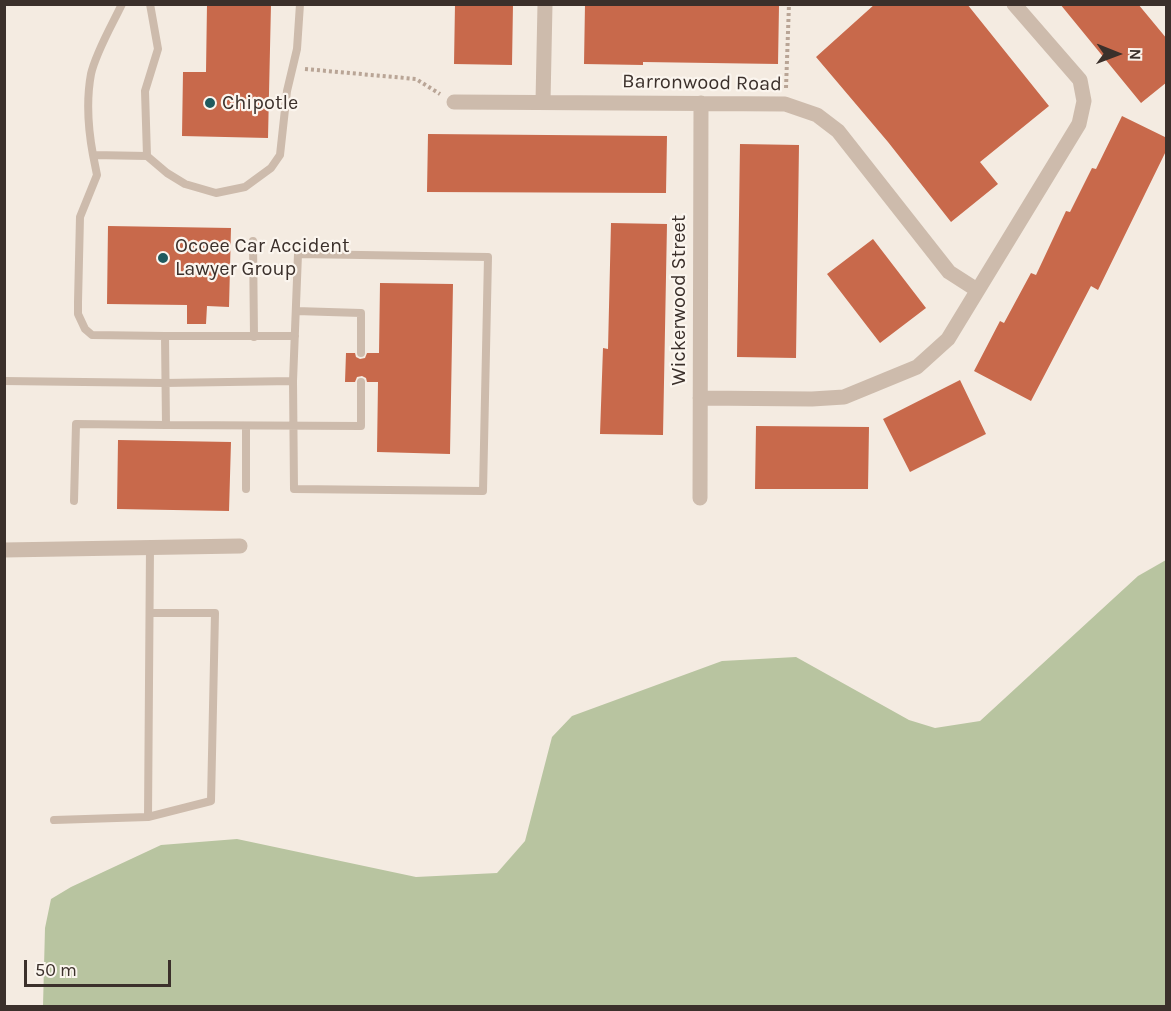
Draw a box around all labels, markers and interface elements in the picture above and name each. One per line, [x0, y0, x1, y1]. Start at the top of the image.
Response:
north arrow [1087, 24, 1147, 84]
text: N [1126, 48, 1145, 60]
street label: Barronwood Road [622, 70, 782, 96]
place label: Chipotle [222, 91, 298, 115]
marker: Chipotle [203, 96, 217, 110]
street label: Wickerwood Street [667, 215, 691, 385]
place label: Ocoee Car Accident Lawyer Group [175, 234, 349, 281]
marker: Ocoee Car Accident Lawyer Group [156, 251, 170, 265]
scale bar [27, 948, 174, 986]
text: 50 m [35, 959, 77, 981]

